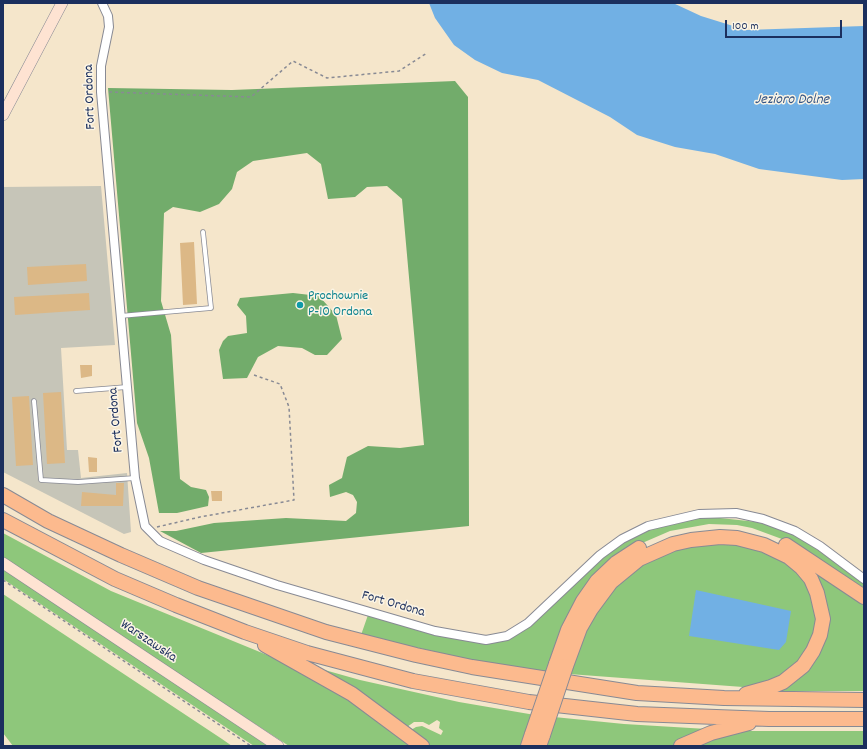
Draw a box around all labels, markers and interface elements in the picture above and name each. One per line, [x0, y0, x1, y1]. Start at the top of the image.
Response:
scale bar [727, 12, 844, 38]
text: 100 m [732, 18, 759, 35]
street label: Fort Ordona [81, 64, 101, 130]
water label: Jezioro Dolne [755, 92, 829, 110]
place label: Prochownie P-10 Ordona [308, 289, 372, 322]
marker: Prochownie P-10 Ordona [295, 300, 305, 310]
street label: Fort Ordona [106, 387, 128, 453]
street label: Fort Ordona [359, 588, 427, 622]
street label: Warszawska [116, 617, 180, 667]

